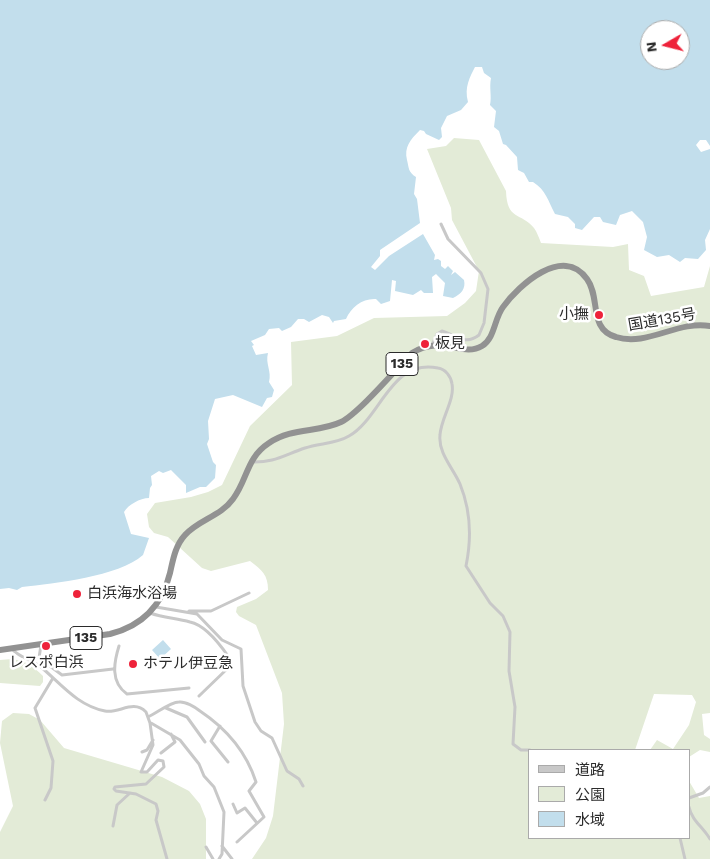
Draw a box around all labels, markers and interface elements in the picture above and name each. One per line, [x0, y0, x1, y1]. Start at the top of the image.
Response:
north arrow [640, 20, 690, 70]
text: N [642, 41, 660, 53]
street label: 国道135号 [627, 305, 697, 335]
place label: 小撫 [559, 306, 589, 324]
marker: 小撫 [593, 309, 605, 321]
place label: 板見 [435, 335, 465, 353]
marker: 板見 [419, 338, 431, 350]
road number: 135 [386, 352, 418, 376]
place label: 白浜海水浴場 [87, 585, 177, 603]
marker: 白浜海水浴場 [71, 588, 83, 600]
road number: 135 [70, 626, 102, 650]
marker: レスポ白浜 [40, 640, 52, 652]
place label: レスポ白浜 [9, 654, 83, 672]
place label: ホテル伊豆急 [143, 655, 233, 673]
marker: ホテル伊豆急 [127, 658, 139, 670]
legend [528, 749, 690, 839]
text: 道路 [575, 761, 605, 779]
text: 公園 [575, 786, 605, 804]
text: 水域 [575, 811, 605, 829]

